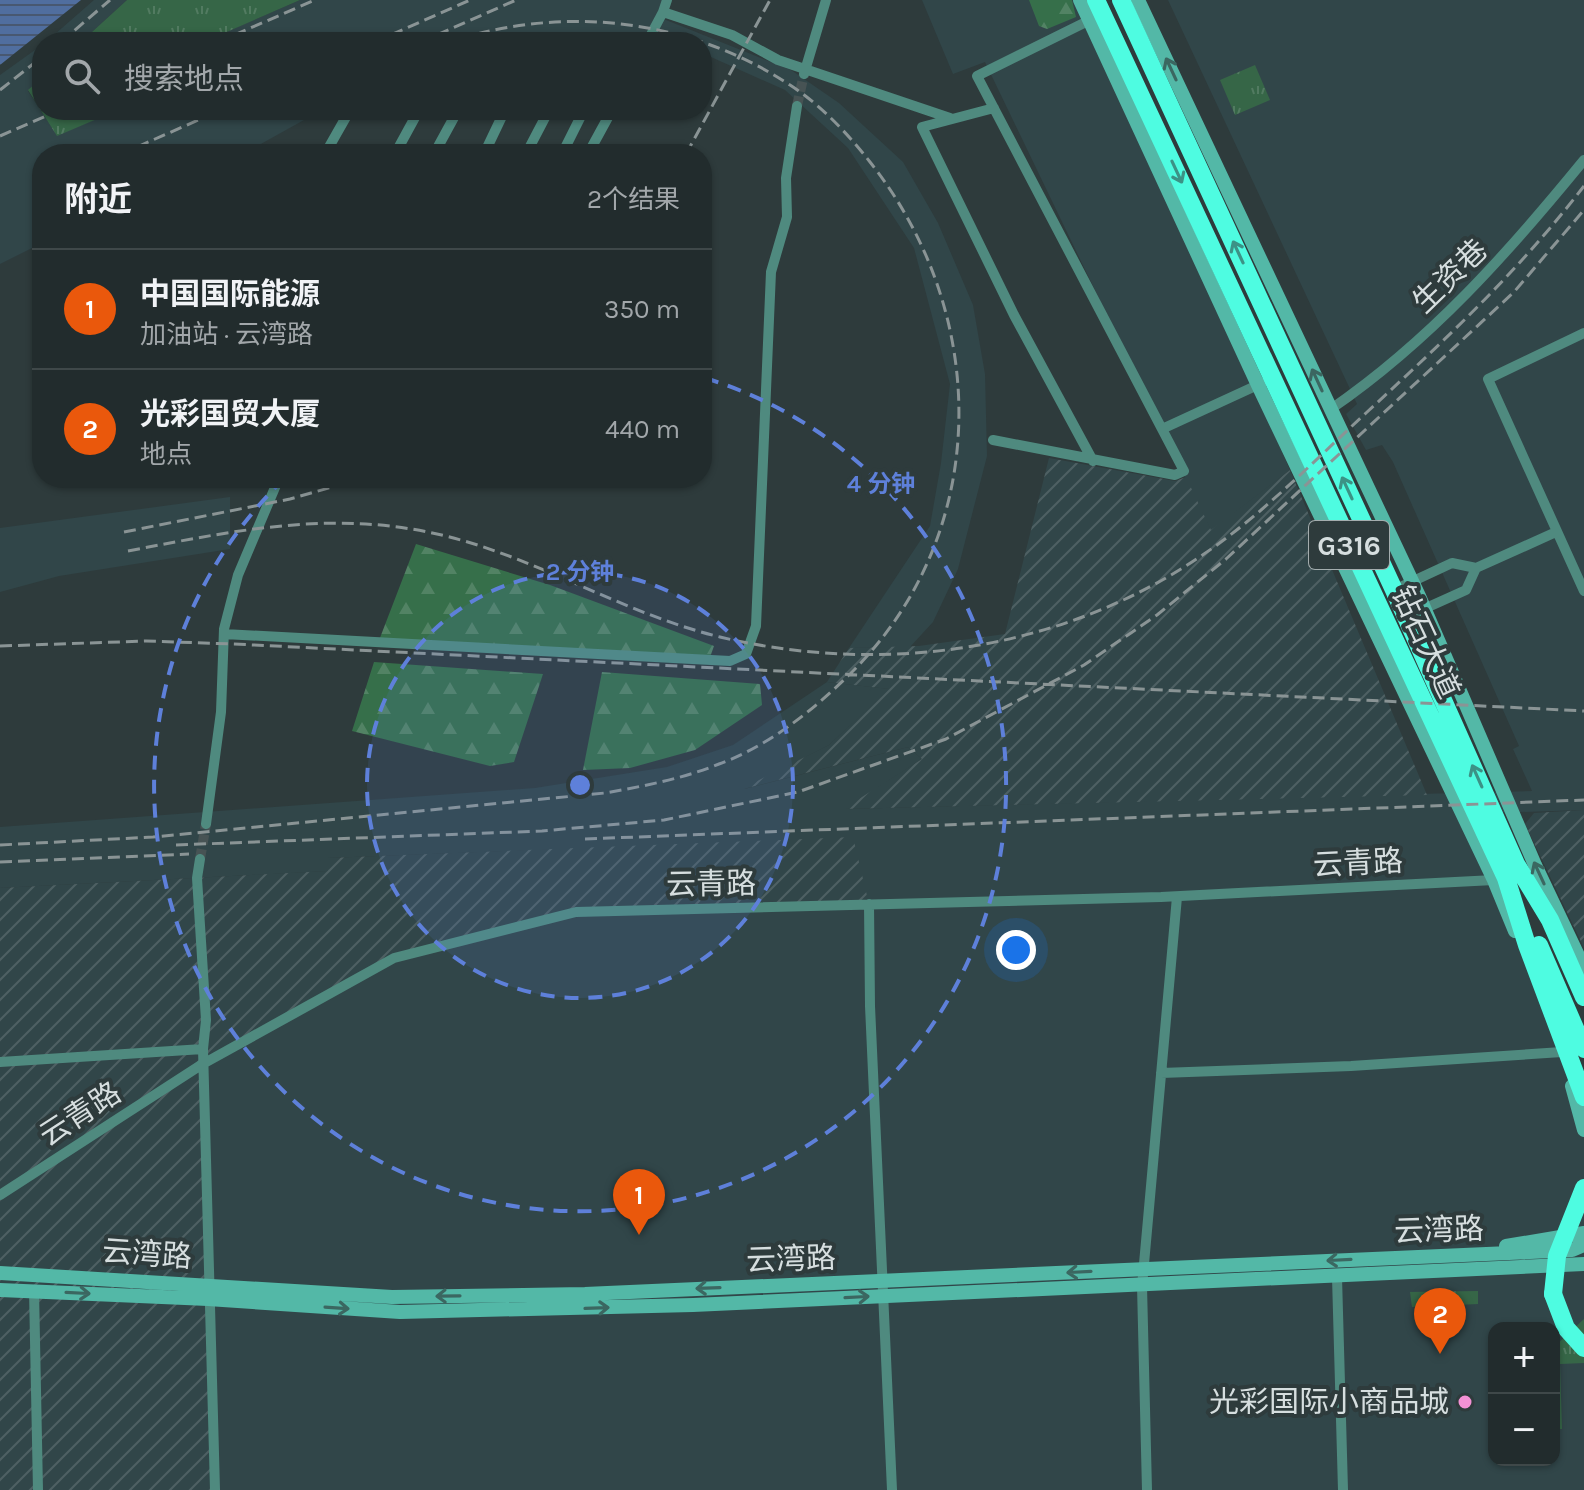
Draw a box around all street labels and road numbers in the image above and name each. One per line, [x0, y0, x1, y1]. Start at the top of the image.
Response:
street label: 生资巷 [1405, 232, 1495, 320]
road number: G316 [1309, 521, 1389, 569]
street label: 钻石大道 [1384, 580, 1468, 704]
street label: 云青路 [1312, 843, 1404, 883]
street label: 云青路 [666, 865, 756, 903]
street label: 云青路 [32, 1074, 128, 1154]
street label: 云湾路 [1393, 1210, 1485, 1250]
street label: 云湾路 [101, 1233, 193, 1275]
street label: 云湾路 [745, 1239, 837, 1279]

